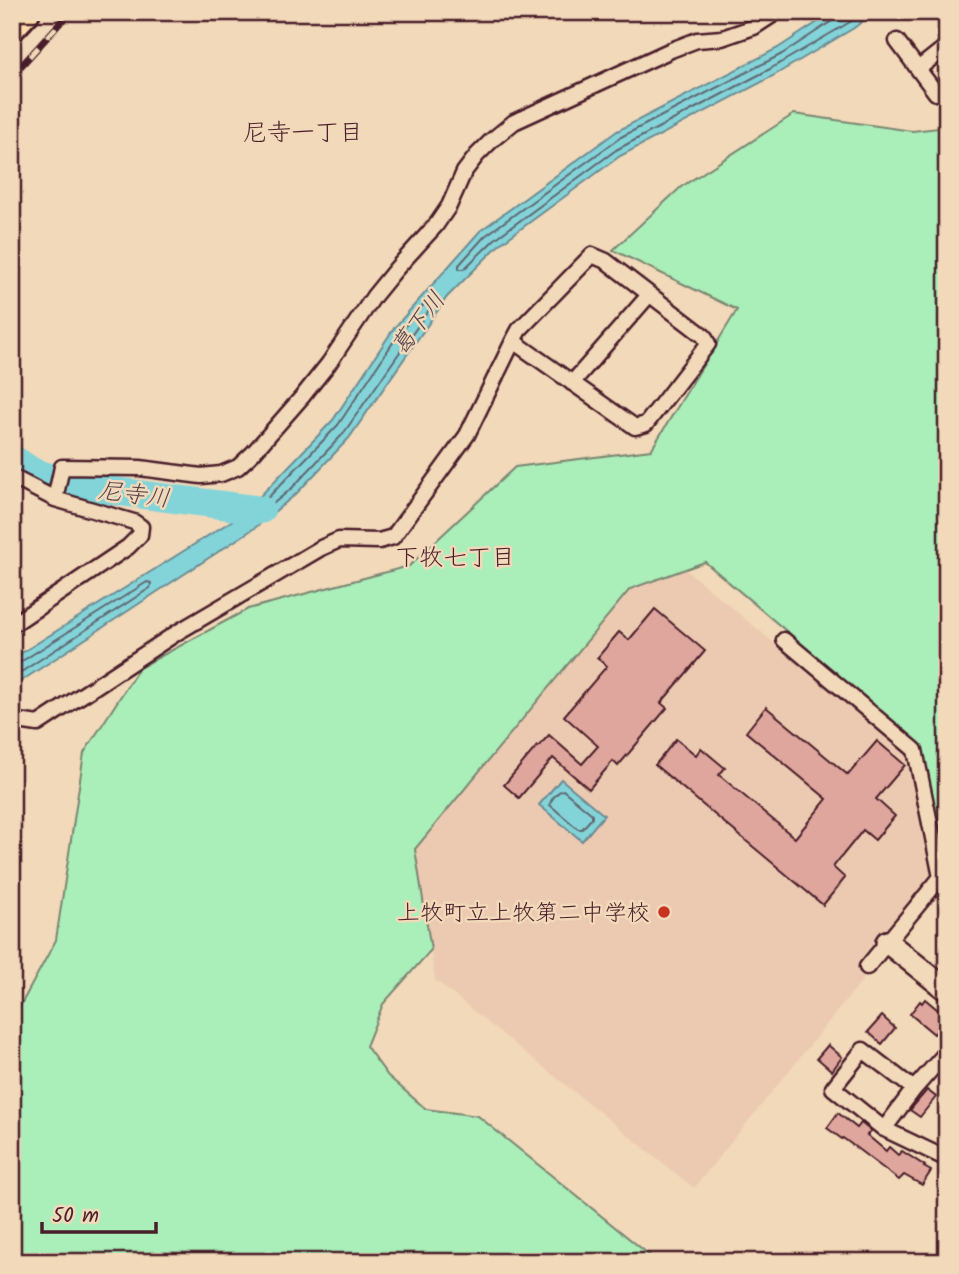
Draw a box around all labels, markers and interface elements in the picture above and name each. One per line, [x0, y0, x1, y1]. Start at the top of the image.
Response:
district label: 尼寺一丁目 [243, 114, 363, 153]
water label: 葛下川 [382, 283, 456, 364]
water label: 尼寺川 [96, 472, 172, 519]
district label: 下牧七丁目 [395, 539, 515, 578]
place label: 上牧町立上牧第二中学校 [397, 896, 650, 932]
marker: 上牧町立上牧第二中学校 [656, 904, 672, 920]
scale bar [42, 1190, 156, 1234]
text: 50 m [52, 1200, 99, 1233]

